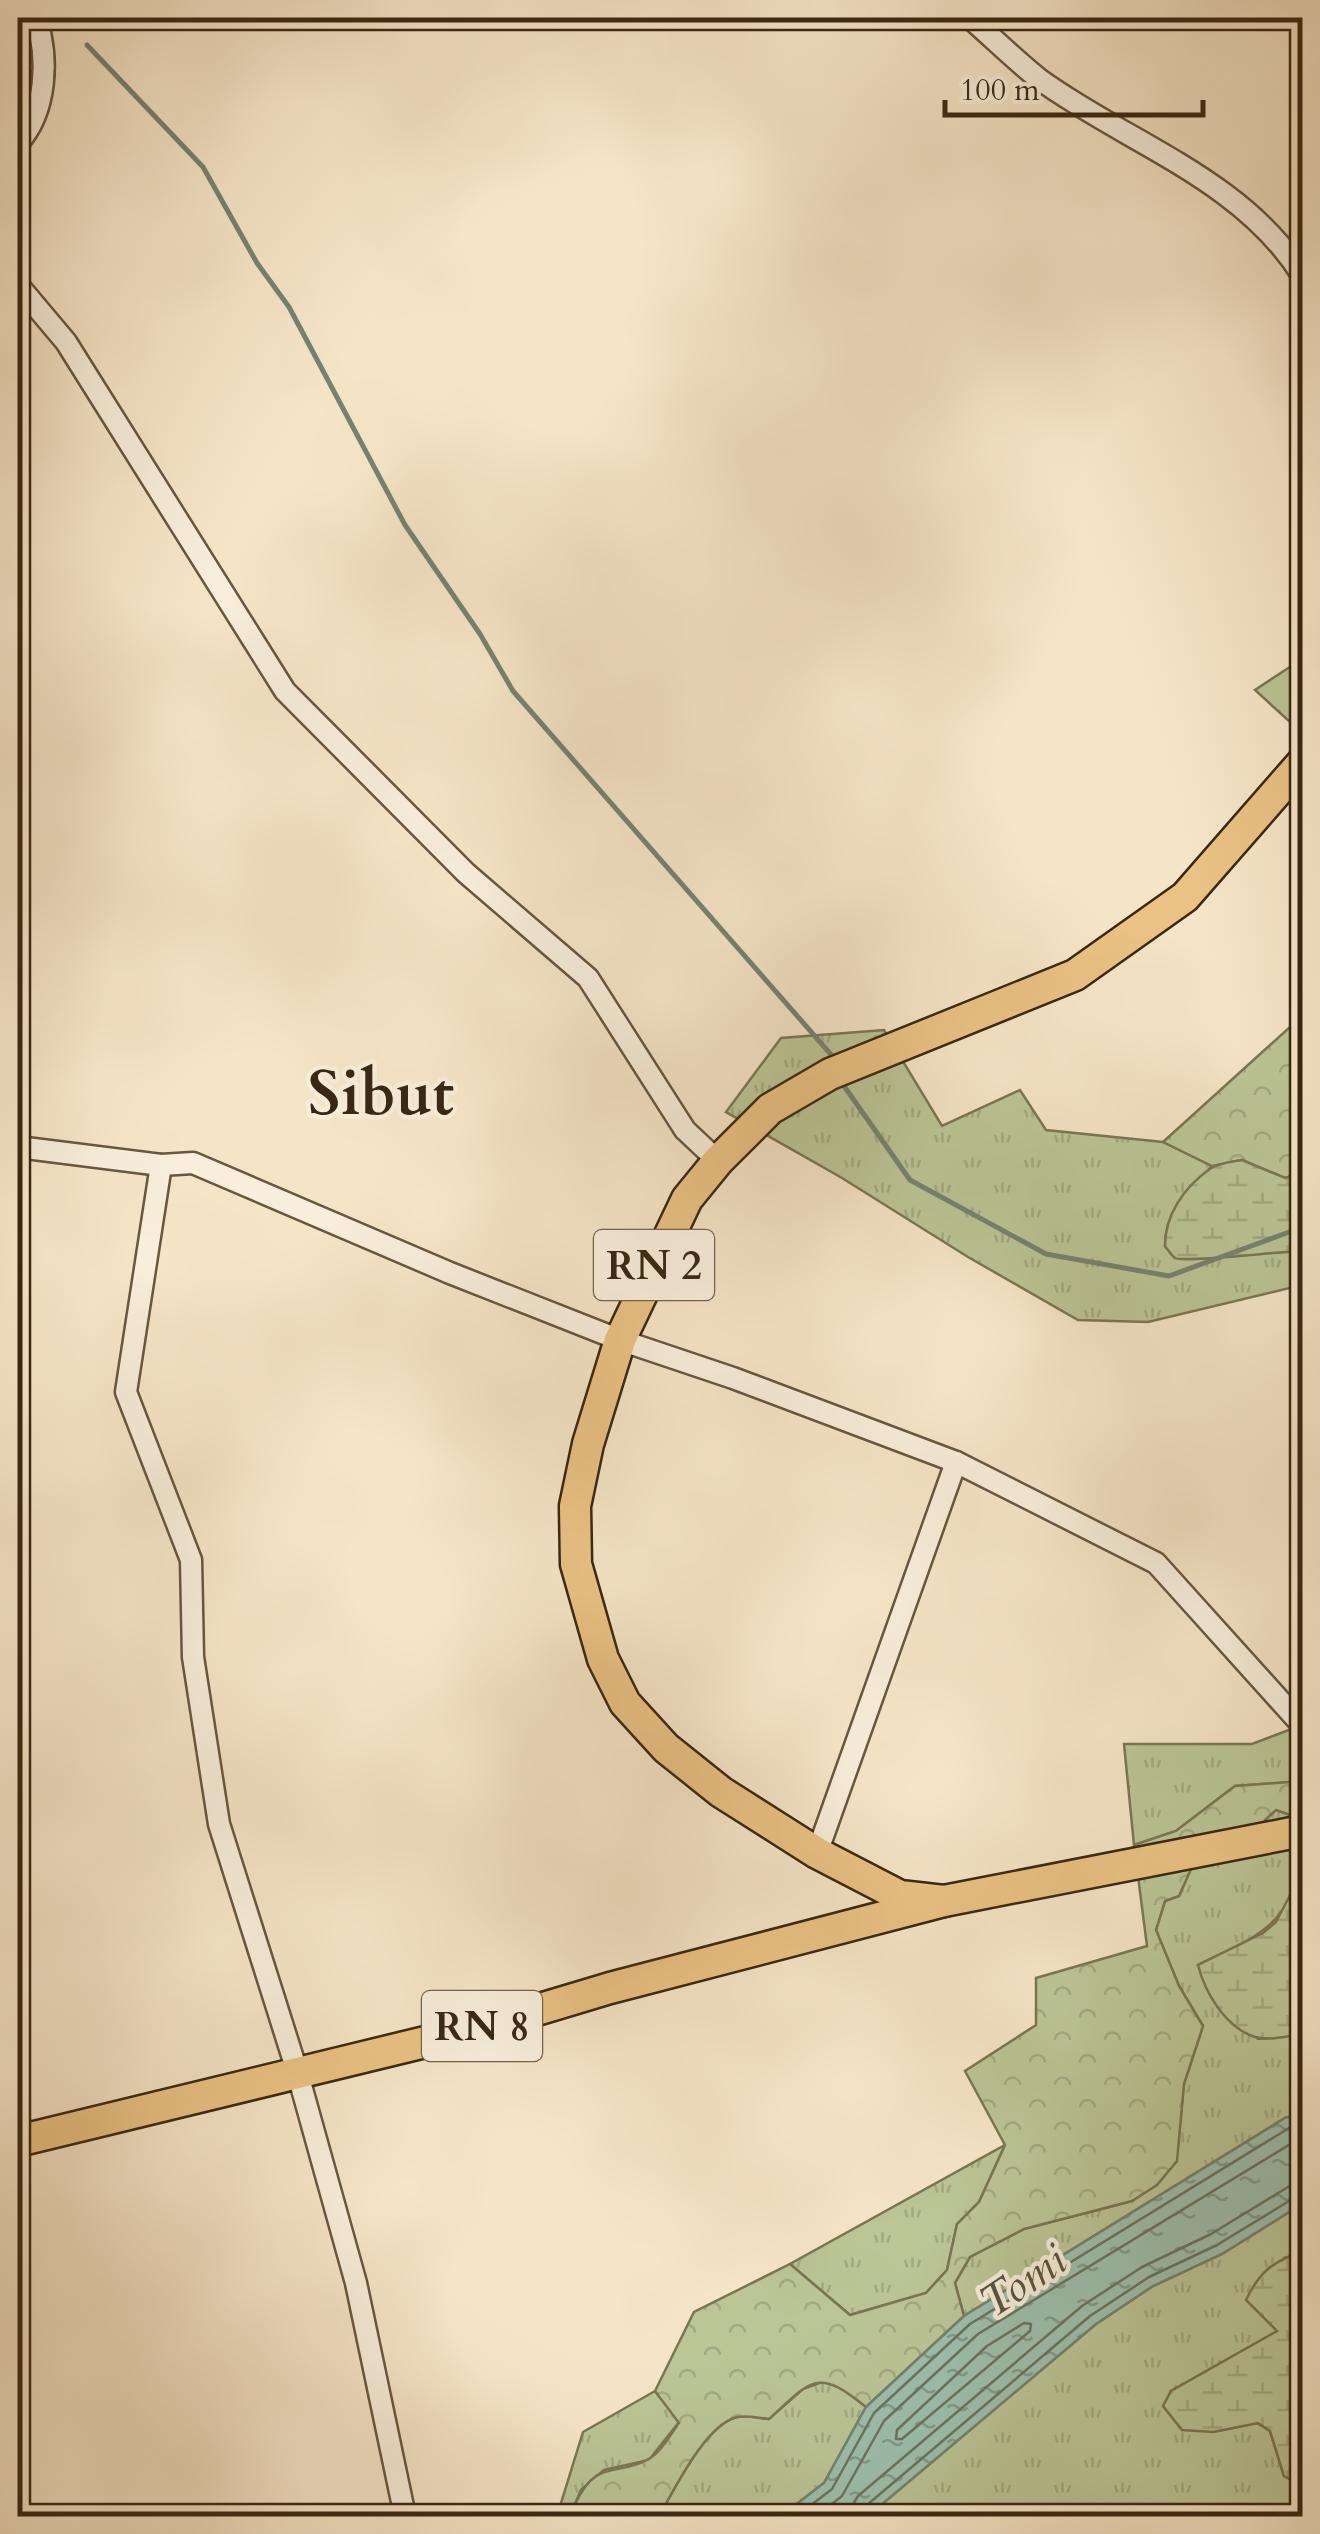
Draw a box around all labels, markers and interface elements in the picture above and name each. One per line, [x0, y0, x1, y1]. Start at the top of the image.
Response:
scale bar [945, 55, 1202, 117]
text: 100 m [960, 70, 1040, 111]
district label: Sibut [308, 1053, 454, 1137]
road number: RN 2 [594, 1230, 714, 1300]
road number: RN 8 [422, 1991, 542, 2061]
water label: Tomi [967, 2230, 1079, 2333]

